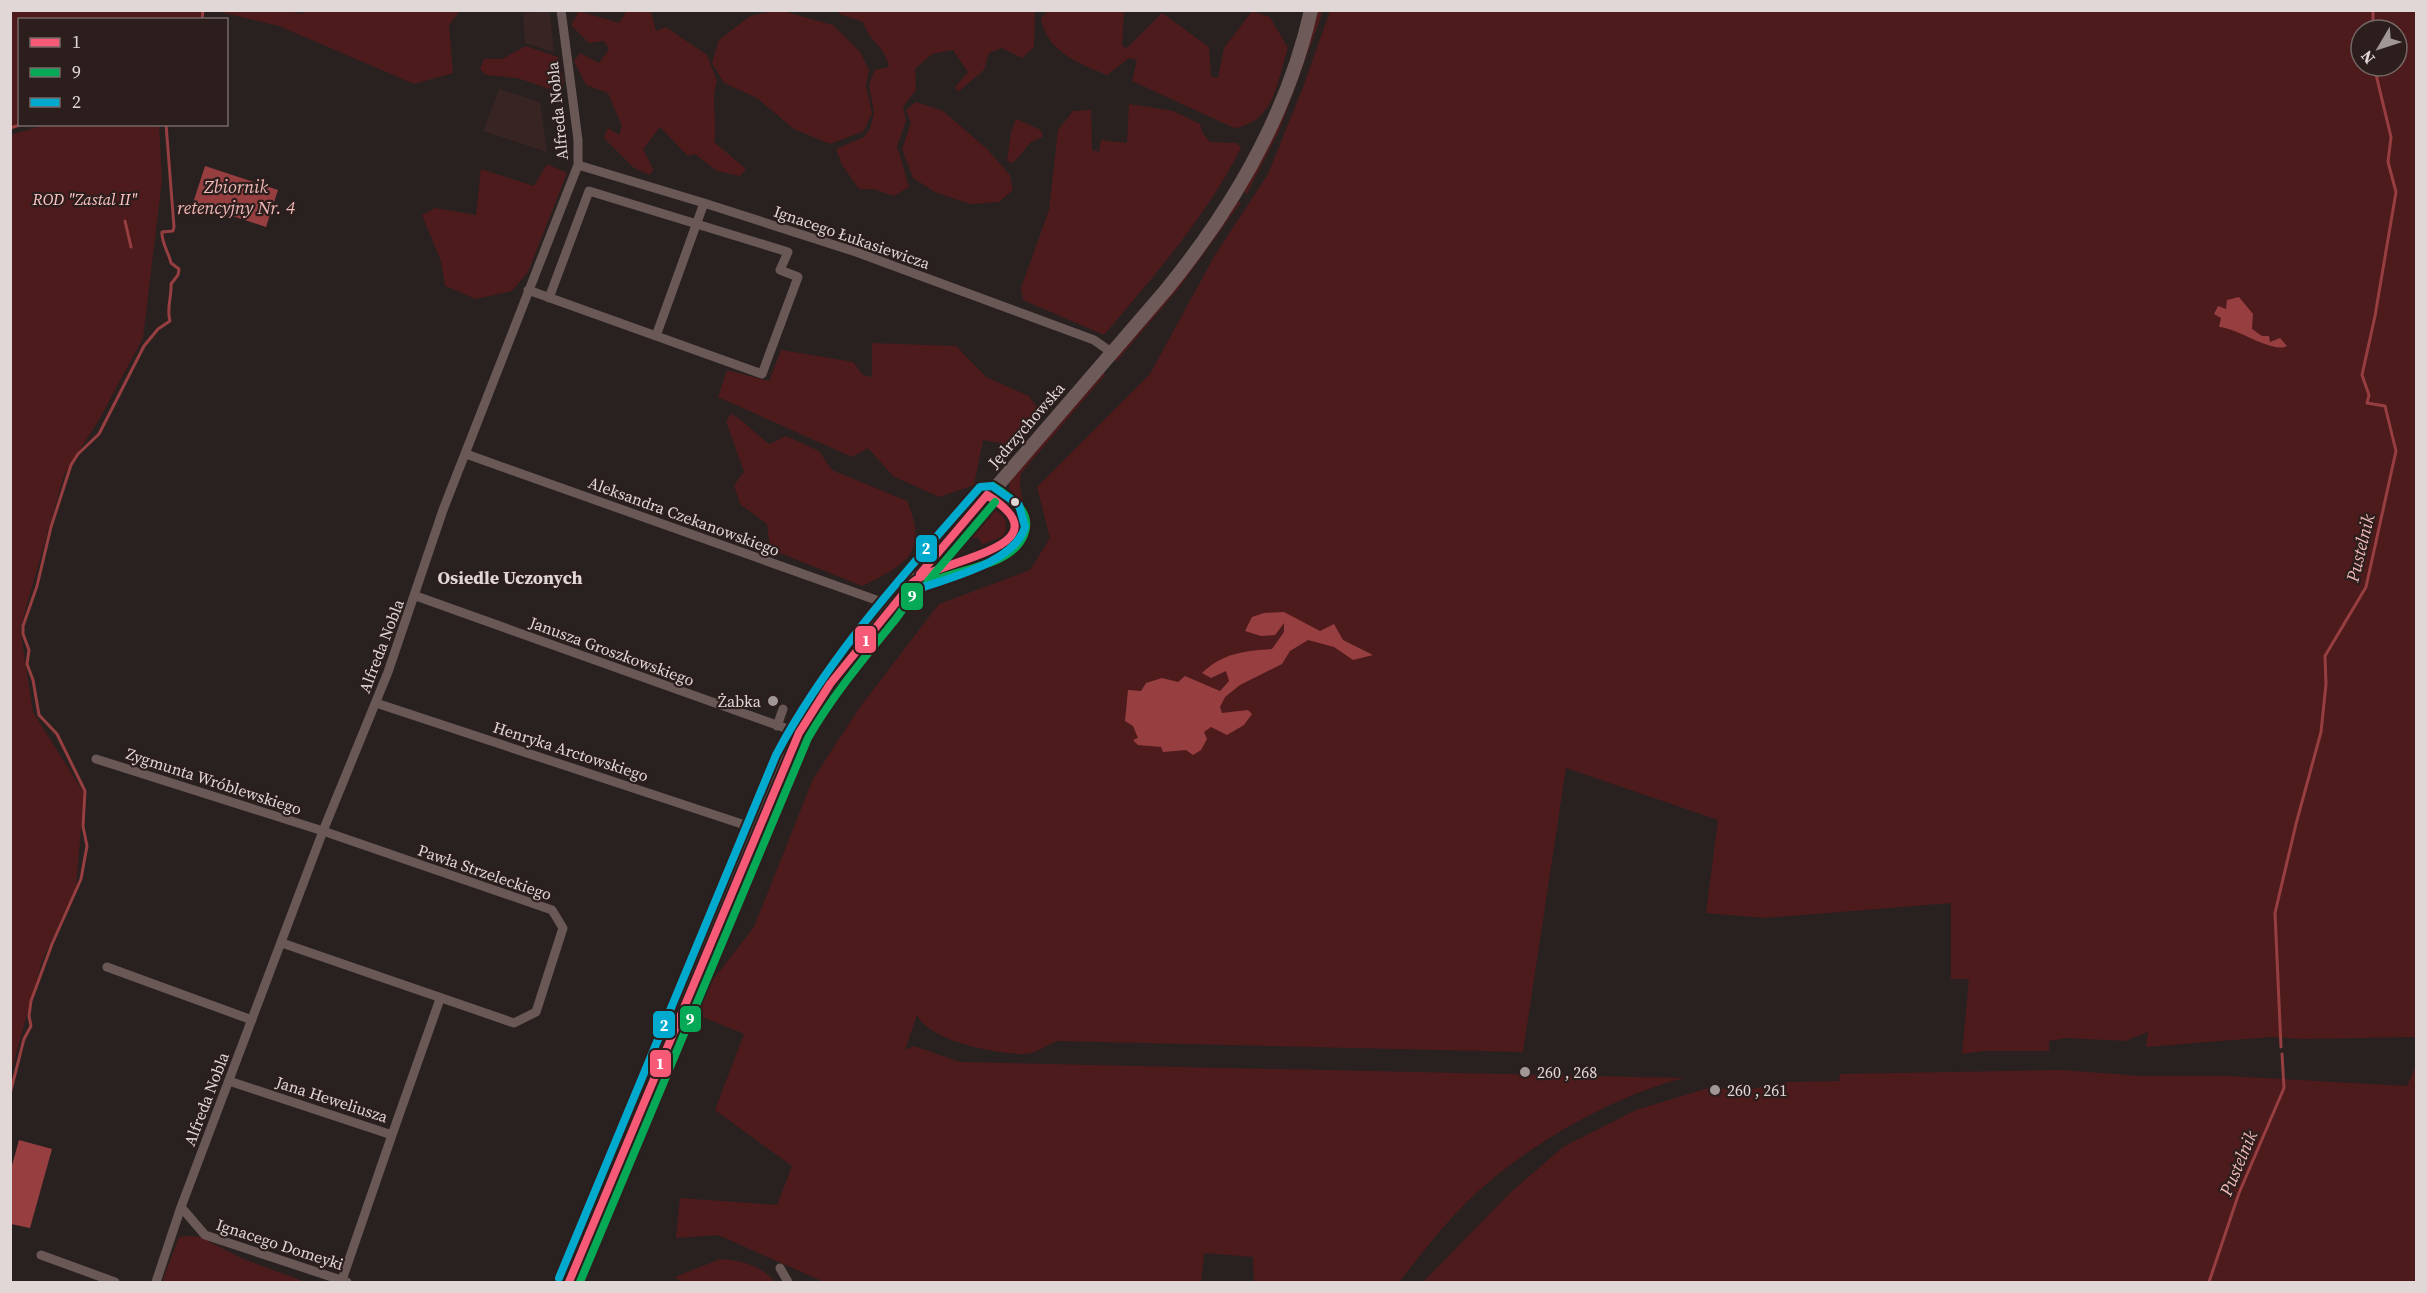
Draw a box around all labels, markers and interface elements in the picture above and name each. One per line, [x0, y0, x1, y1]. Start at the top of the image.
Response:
legend [18, 18, 228, 126]
north arrow [2349, 18, 2409, 78]
text: 1 [72, 29, 81, 54]
text: N [2355, 46, 2380, 69]
text: 9 [72, 59, 81, 84]
street label: Alfreda Nobla [541, 60, 573, 161]
text: 2 [72, 89, 81, 114]
water label: Zbiornik retencyjny Nr. 4 [177, 174, 295, 220]
park label: ROD "Zastal II" [32, 188, 138, 210]
street label: Ignacego Łukasiewicza [771, 200, 934, 274]
street label: Jędrzychowska [982, 377, 1070, 473]
street label: Aleksandra Czekanowskiego [585, 471, 783, 561]
unlabelled marker [1009, 496, 1021, 508]
water label: Pustelnik [2339, 511, 2381, 585]
line badge: 2 [915, 534, 938, 563]
text: 2 [922, 537, 931, 559]
district label: Osiedle Uczonych [437, 565, 583, 590]
line badge: 9 [900, 582, 924, 611]
text: 9 [908, 585, 917, 607]
street label: Alfreda Nobla [353, 595, 409, 696]
street label: Janusza Groszkowskiego [526, 611, 698, 691]
line badge: 1 [854, 625, 877, 654]
text: 1 [862, 629, 870, 651]
place label: Żabka [718, 690, 762, 712]
marker: Żabka [766, 694, 780, 708]
street label: Henryka Arctowskiego [491, 716, 652, 787]
street label: Zygmunta Wróblewskiego [123, 742, 305, 820]
street label: Pawła Strzeleckiego [415, 839, 555, 905]
line badge: 9 [679, 1005, 702, 1033]
text: 9 [686, 1008, 695, 1030]
line badge: 2 [652, 1010, 676, 1039]
text: 2 [660, 1014, 669, 1036]
street label: Alfreda Nobla [178, 1048, 234, 1149]
line badge: 1 [649, 1049, 672, 1078]
text: 1 [656, 1052, 664, 1074]
place label: 260 , 268 [1537, 1061, 1597, 1083]
marker: 260 , 268 [1518, 1065, 1532, 1079]
street label: Jana Heweliusza [272, 1070, 392, 1128]
place label: 260 , 261 [1727, 1079, 1787, 1101]
marker: 260 , 261 [1708, 1083, 1722, 1097]
water label: Pustelnik [2213, 1126, 2263, 1201]
street label: Ignacego Domeyki [214, 1213, 347, 1275]

